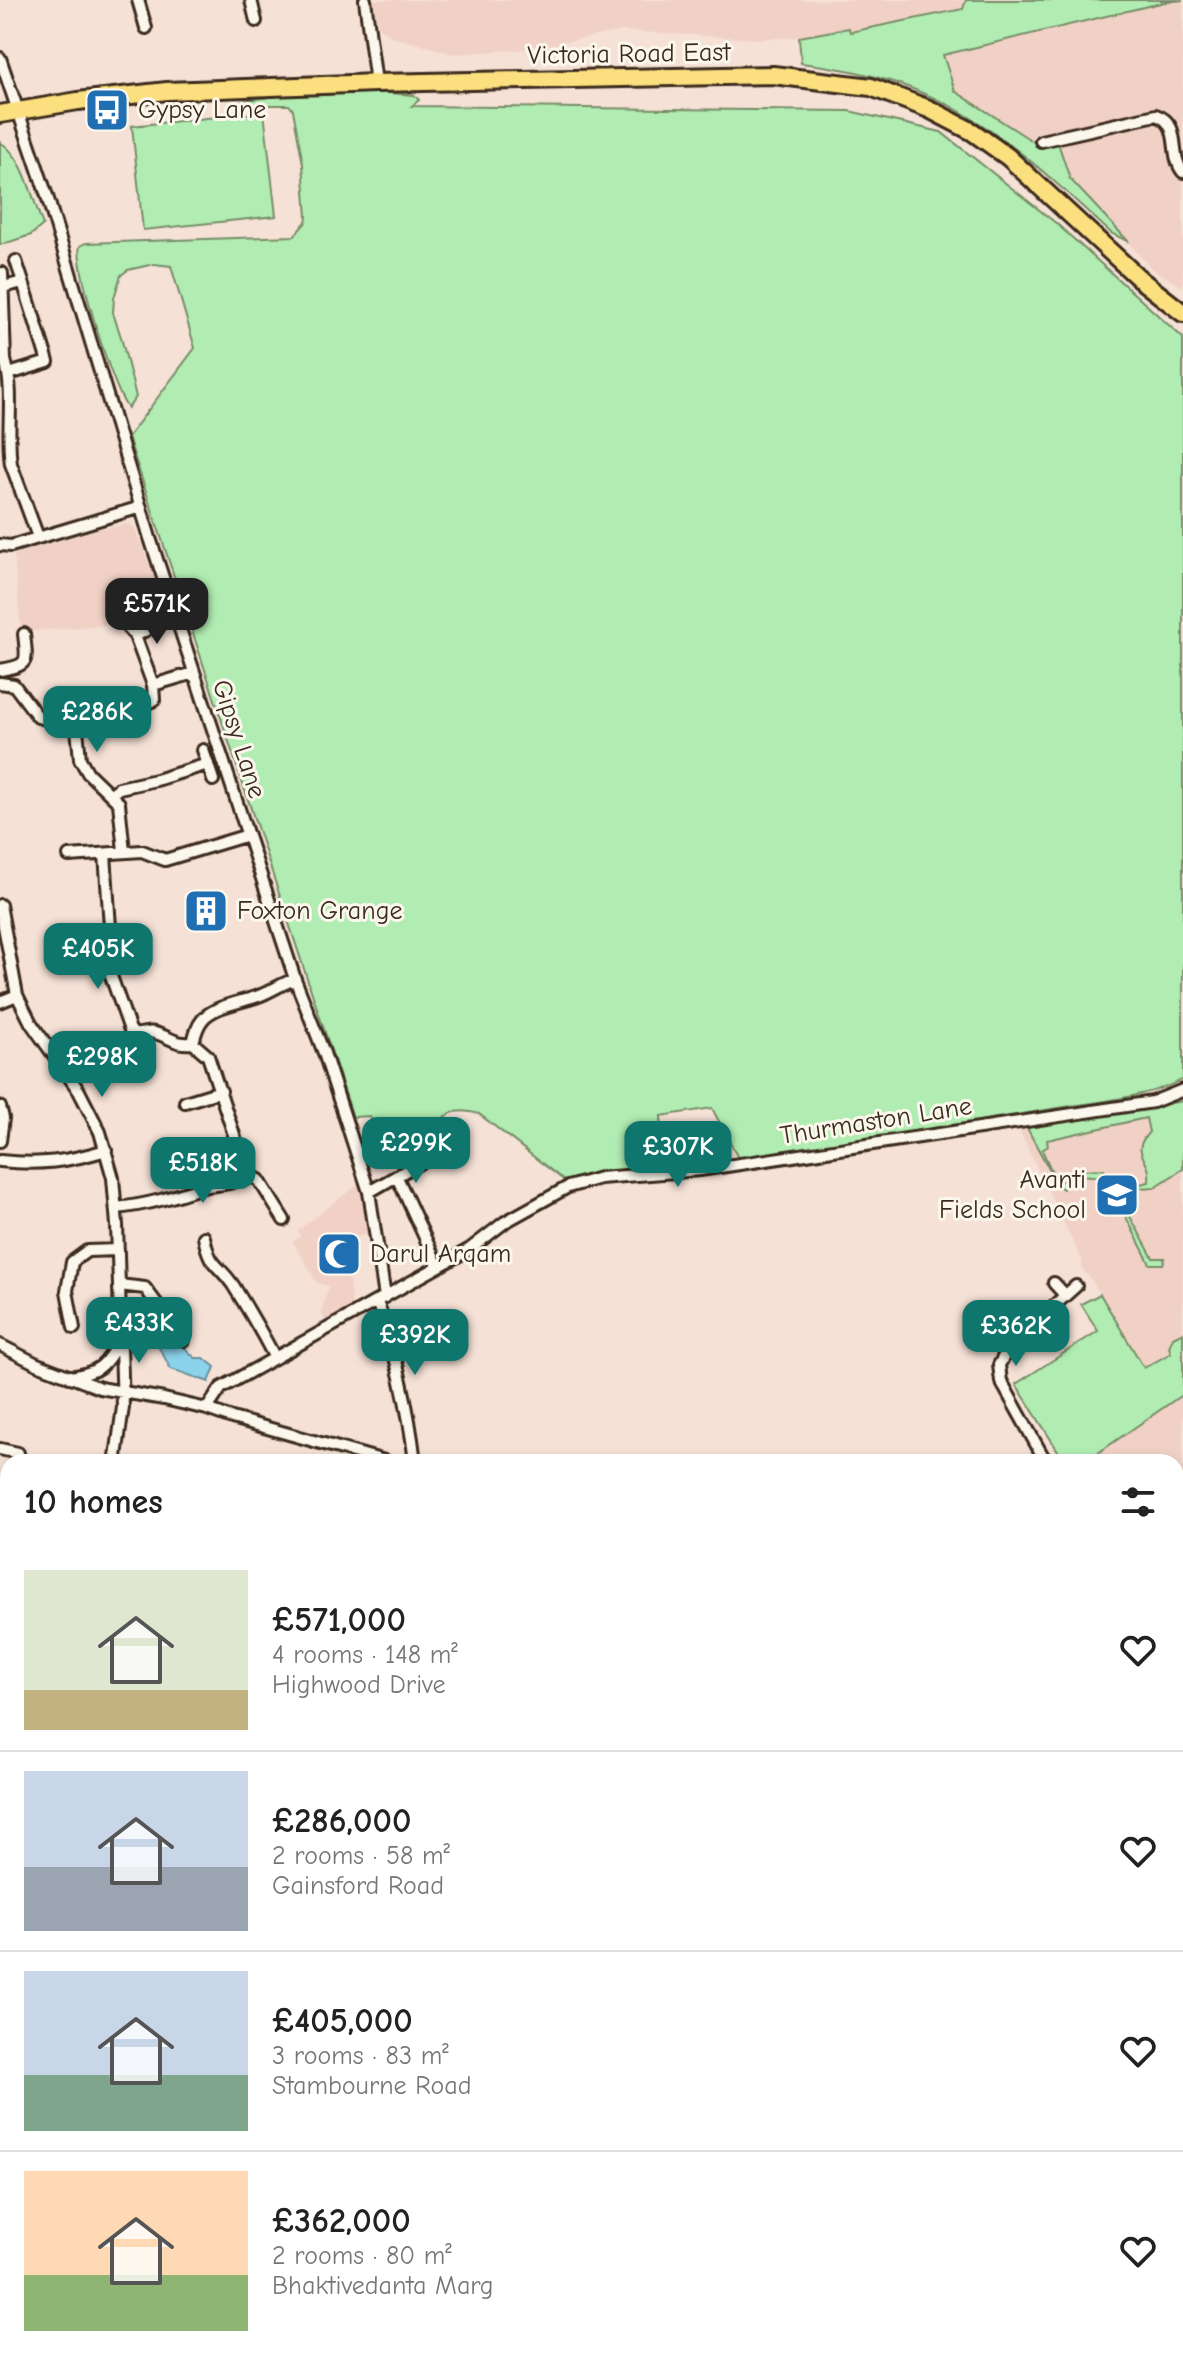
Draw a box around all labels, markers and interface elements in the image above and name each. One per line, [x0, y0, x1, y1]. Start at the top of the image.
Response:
street label: Victoria Road East [527, 37, 732, 71]
bus stop icon: Gypsy Lane [83, 86, 131, 134]
place label: Gypsy Lane [138, 95, 266, 125]
pin: £571K [101, 578, 213, 646]
text: £571K [123, 589, 191, 619]
street label: Gipsy Lane [206, 676, 272, 802]
pin: £286K [41, 686, 153, 754]
text: £286K [61, 697, 133, 727]
building icon: Foxton Grange [182, 887, 230, 935]
place label: Foxton Grange [237, 896, 402, 926]
pin: £405K [42, 923, 154, 991]
text: £405K [62, 934, 134, 964]
pin: £298K [46, 1031, 158, 1099]
text: £298K [66, 1042, 138, 1072]
street label: Thurmaston Lane [778, 1091, 974, 1151]
pin: £299K [360, 1117, 472, 1185]
pin: £307K [622, 1121, 734, 1189]
text: £299K [380, 1128, 452, 1158]
text: £307K [642, 1132, 714, 1162]
pin: £518K [147, 1137, 259, 1205]
text: £518K [168, 1148, 238, 1178]
place label: Avanti Fields School [939, 1165, 1086, 1225]
school or university icon: Avanti Fields School [1093, 1171, 1141, 1219]
mosque icon: Darul Arqam [315, 1230, 363, 1278]
place label: Darul Arqam [370, 1239, 511, 1269]
pin: £433K [83, 1297, 195, 1365]
pin: £362K [960, 1300, 1072, 1368]
text: £433K [104, 1308, 174, 1338]
pin: £392K [359, 1309, 471, 1377]
text: £362K [980, 1311, 1052, 1341]
text: £392K [379, 1320, 451, 1350]
icon: filters [1116, 1480, 1160, 1524]
text: 10 homes [24, 1482, 163, 1522]
text: £571,000 [272, 1600, 406, 1640]
icon: home [88, 1602, 184, 1698]
icon: heart [1116, 1628, 1160, 1672]
text: 4 rooms · 148 m² [272, 1640, 458, 1670]
text: Highwood Drive [272, 1670, 445, 1700]
text: £286,000 [272, 1801, 411, 1841]
icon: home [88, 1803, 184, 1899]
icon: heart [1116, 1829, 1160, 1873]
text: 2 rooms · 58 m² [272, 1841, 450, 1871]
text: Gainsford Road [272, 1871, 444, 1901]
text: £405,000 [272, 2001, 413, 2041]
icon: home [88, 2003, 184, 2099]
icon: heart [1116, 2029, 1160, 2073]
text: 3 rooms · 83 m² [272, 2041, 449, 2071]
text: Stambourne Road [272, 2071, 471, 2101]
text: £362,000 [272, 2201, 411, 2241]
icon: home [88, 2203, 184, 2299]
icon: heart [1116, 2229, 1160, 2273]
text: 2 rooms · 80 m² [272, 2241, 452, 2271]
text: Bhaktivedanta Marg [272, 2271, 494, 2301]

